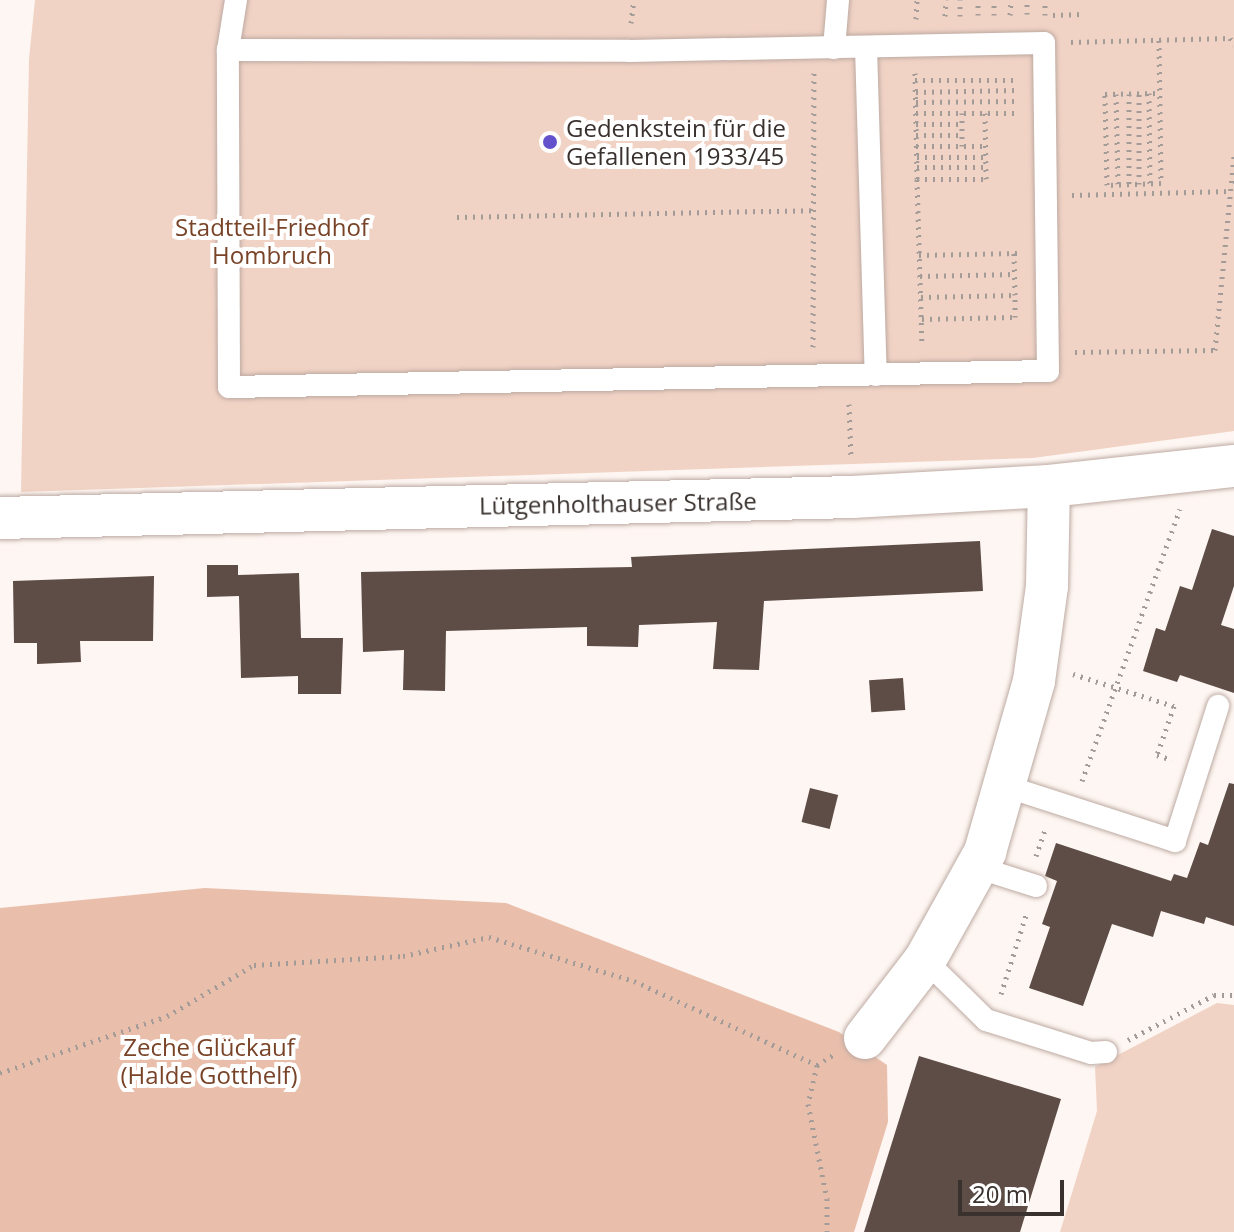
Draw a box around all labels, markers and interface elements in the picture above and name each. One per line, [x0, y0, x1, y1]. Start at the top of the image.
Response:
place label: Gedenkstein für die Gefallenen 1933/45 [566, 114, 786, 170]
marker: Gedenkstein für die Gefallenen 1933/45 [541, 133, 559, 151]
park label: Stadtteil-Friedhof Hombruch [175, 213, 369, 269]
street label: Lütgenholthauser Straße [479, 486, 757, 520]
park label: Zeche Glückauf (Halde Gotthelf) [121, 1033, 297, 1089]
scale bar [962, 1164, 1068, 1214]
text: 20 m [972, 1177, 1028, 1210]

